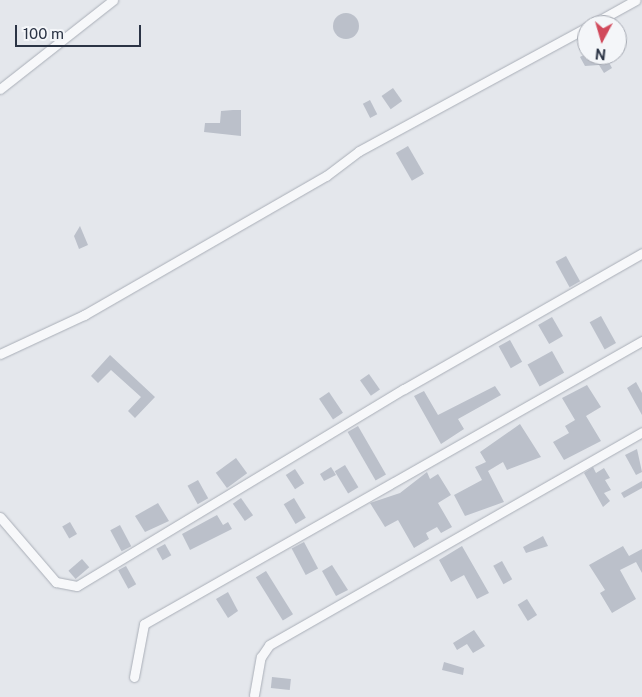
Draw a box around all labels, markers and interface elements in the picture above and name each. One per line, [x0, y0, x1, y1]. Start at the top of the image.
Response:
scale bar [18, 15, 144, 47]
north arrow [577, 15, 627, 65]
text: 100 m [23, 25, 64, 42]
text: N [594, 45, 607, 62]

